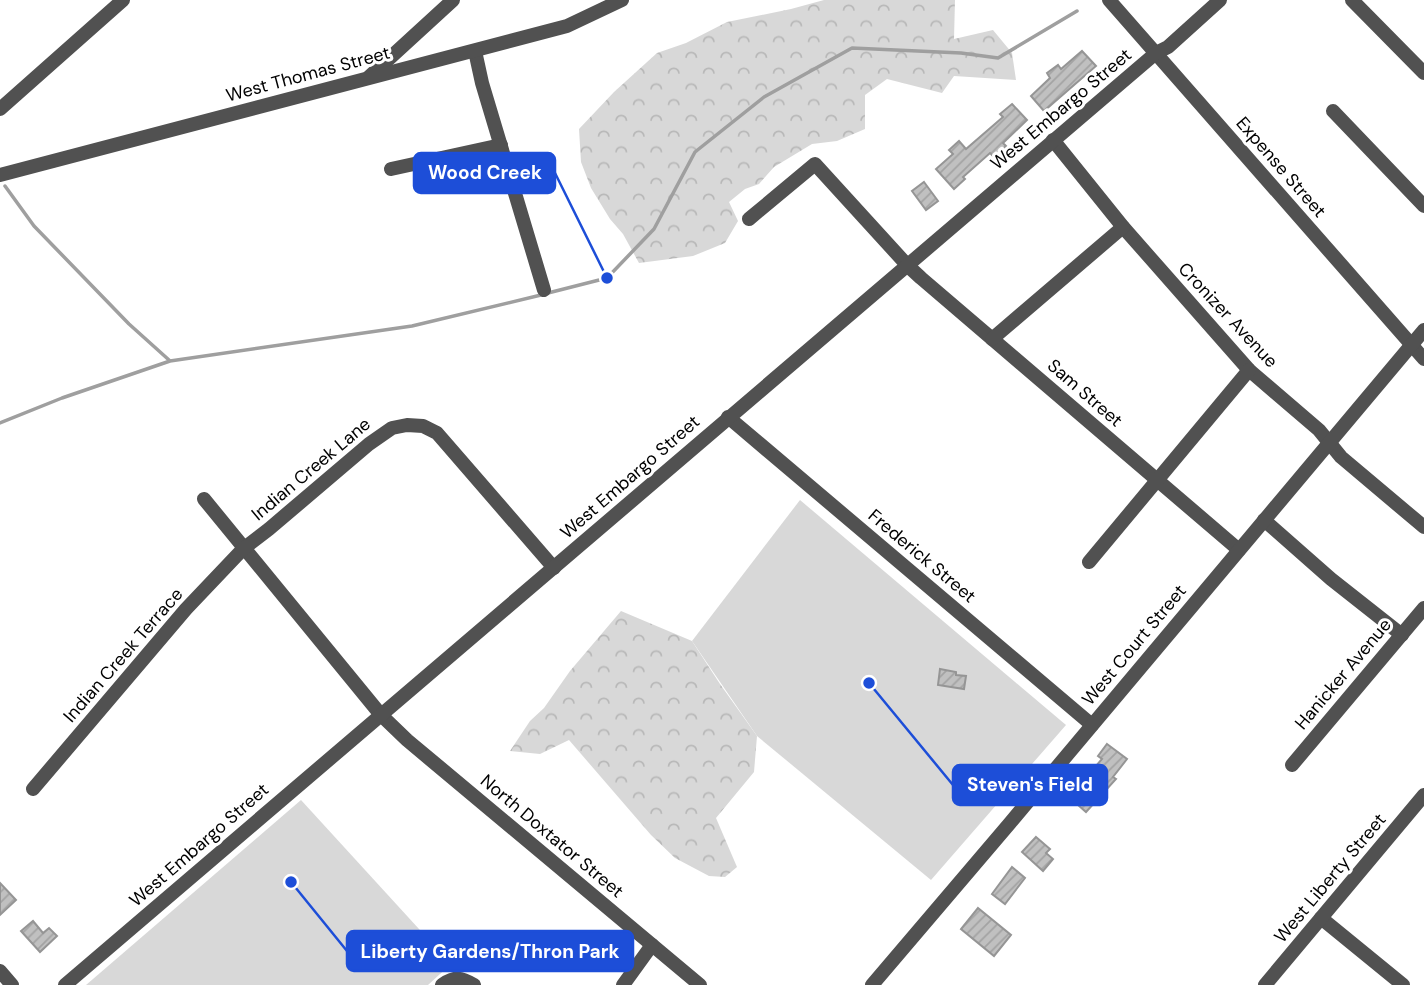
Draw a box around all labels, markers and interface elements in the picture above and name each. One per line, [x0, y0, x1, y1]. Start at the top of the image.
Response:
street label: West Thomas Street [223, 41, 393, 107]
street label: West Embargo Street [985, 43, 1137, 175]
street label: Expense Street [1231, 112, 1331, 222]
callout: Wood Creek [414, 153, 555, 193]
text: Wood Creek [428, 160, 542, 185]
street label: Cronizer Avenue [1173, 257, 1283, 373]
street label: Sam Street [1042, 354, 1128, 432]
street label: West Embargo Street [555, 410, 705, 544]
street label: Indian Creek Lane [246, 412, 376, 526]
street label: Frederick Street [863, 504, 981, 608]
street label: West Court Street [1076, 580, 1192, 710]
street label: Indian Creek Terrace [58, 583, 188, 727]
street label: Hanicker Avenue [1289, 613, 1397, 735]
callout: Steven's Field [953, 765, 1107, 805]
street label: North Doxtator Street [475, 769, 629, 903]
text: Steven's Field [967, 772, 1093, 797]
street label: West Embargo Street [124, 778, 274, 912]
street label: West Liberty Street [1269, 808, 1391, 948]
callout: Liberty Gardens/Thron Park [347, 931, 633, 971]
text: Liberty Gardens/Thron Park [361, 939, 619, 964]

